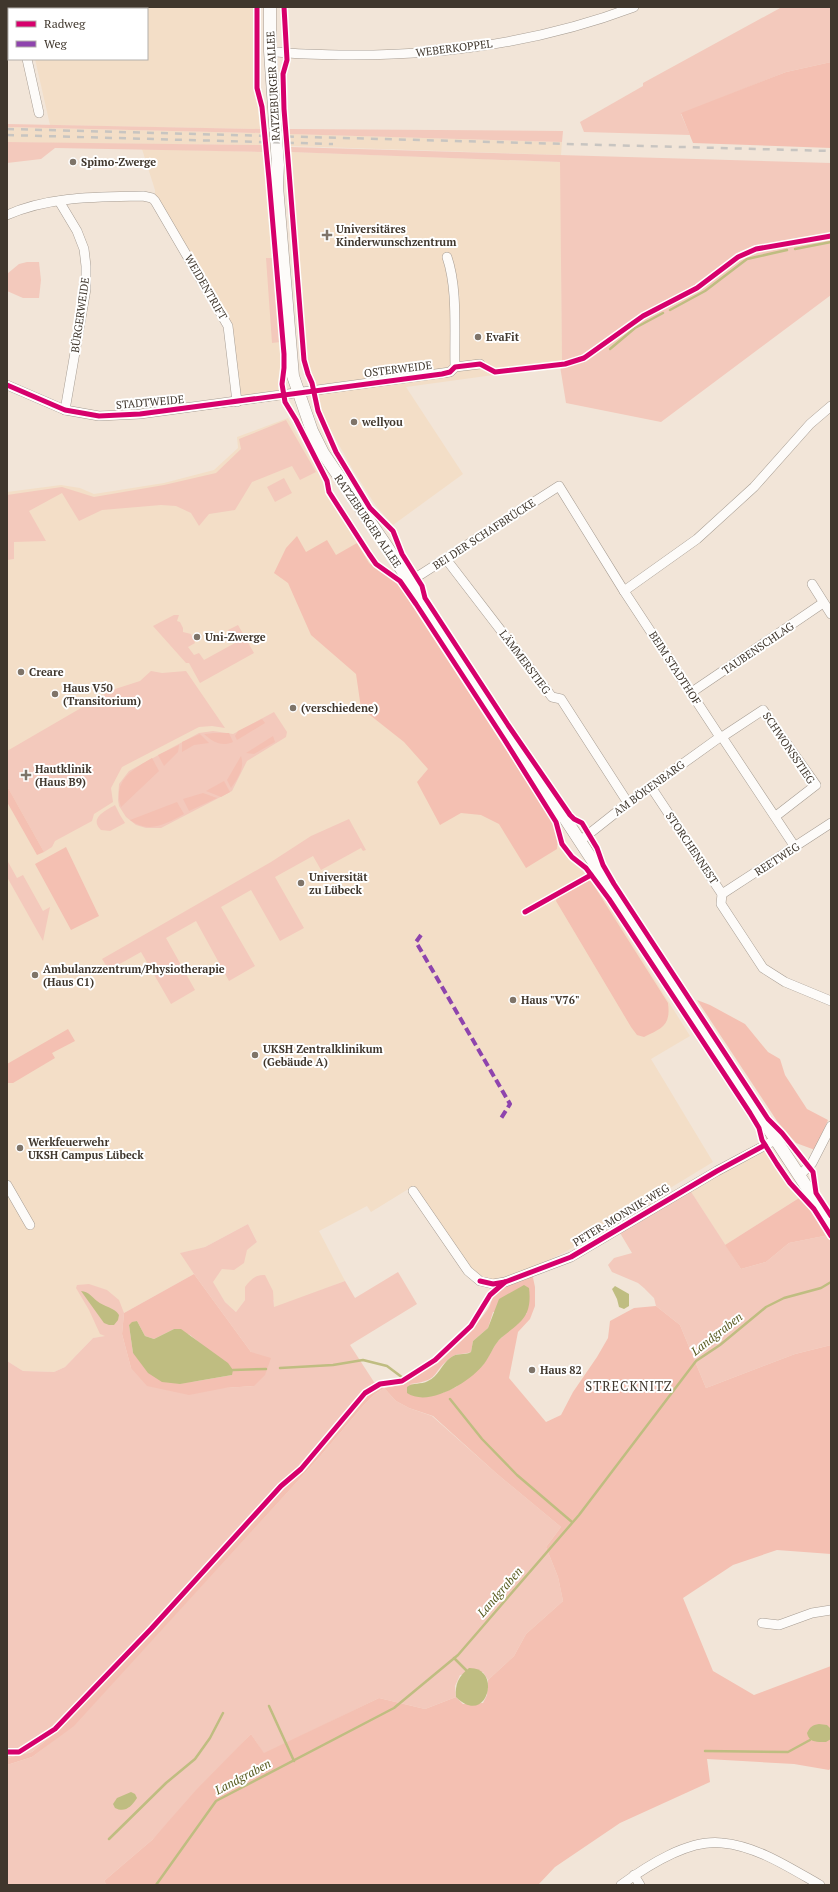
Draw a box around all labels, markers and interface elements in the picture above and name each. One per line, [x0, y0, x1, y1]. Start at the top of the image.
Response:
legend [8, 8, 148, 60]
text: Radweg [44, 16, 86, 31]
street label: RATZEBURGER ALLEE [263, 31, 283, 141]
text: Weg [44, 36, 67, 51]
street label: WEBERKOPPEL [415, 36, 493, 60]
place label: Spimo-Zwerge [81, 155, 156, 169]
marker: Spimo-Zwerge [68, 157, 78, 167]
place label: Universitäres Kinderwunschzentrum [336, 222, 457, 249]
marker: Universitäres Kinderwunschzentrum [321, 229, 333, 241]
street label: WEIDENTRIFT [182, 252, 230, 322]
street label: BÜRGERWEIDE [68, 276, 92, 354]
place label: EvaFit [486, 330, 520, 344]
marker: EvaFit [473, 332, 483, 342]
street label: OSTERWEIDE [363, 358, 433, 380]
street label: STADTWEIDE [115, 392, 185, 412]
place label: wellyou [361, 415, 403, 429]
marker: wellyou [349, 417, 359, 427]
street label: RATZEBURGER ALLEE [331, 471, 405, 571]
street label: BEI DER SCHAFBRÜCKE [430, 495, 538, 573]
street label: TAUBENSCHLAG [719, 619, 797, 677]
street label: LÄMMERSTIEG [496, 627, 554, 697]
street label: BEIM STADTHOF [646, 629, 704, 707]
place label: Uni-Zwerge [205, 630, 266, 644]
marker: Uni-Zwerge [192, 632, 202, 642]
place label: Creare [29, 665, 64, 679]
marker: Creare [16, 667, 26, 677]
place label: Haus V50 (Transitorium) [63, 681, 141, 708]
marker: Haus V50 (Transitorium) [50, 689, 60, 699]
place label: (verschiedene) [301, 701, 378, 715]
marker: (verschiedene) [288, 703, 298, 713]
street label: SCHWONSSTIEG [760, 709, 818, 787]
street label: AM BÖKENBARG [611, 757, 688, 819]
place label: Hautklinik (Haus B9) [35, 762, 92, 789]
marker: Hautklinik (Haus B9) [20, 769, 32, 781]
street label: STORCHENNEST [663, 809, 721, 887]
street label: REETWEG [752, 839, 802, 879]
place label: Universität zu Lübeck [309, 870, 368, 897]
marker: Universität zu Lübeck [296, 878, 306, 888]
place label: Ambulanzzentrum/Physiotherapie (Haus C1) [43, 962, 225, 989]
marker: Ambulanzzentrum/Physiotherapie (Haus C1) [30, 970, 40, 980]
place label: Haus "V76" [521, 993, 580, 1007]
marker: Haus "V76" [508, 995, 518, 1005]
place label: UKSH Zentralklinikum (Gebäude A) [263, 1042, 384, 1069]
marker: UKSH Zentralklinikum (Gebäude A) [250, 1050, 260, 1060]
place label: Werkfeuerwehr UKSH Campus Lübeck [28, 1135, 144, 1162]
marker: Werkfeuerwehr UKSH Campus Lübeck [15, 1143, 25, 1153]
street label: PETER-MONNIK-WEG [570, 1180, 672, 1249]
water label: Landgraben [687, 1309, 745, 1359]
place label: Haus 82 [540, 1363, 582, 1377]
marker: Haus 82 [527, 1365, 537, 1375]
district label: STRECKNITZ [585, 1377, 673, 1395]
water label: Landgraben [473, 1564, 525, 1620]
water label: Landgraben [211, 1756, 273, 1798]

